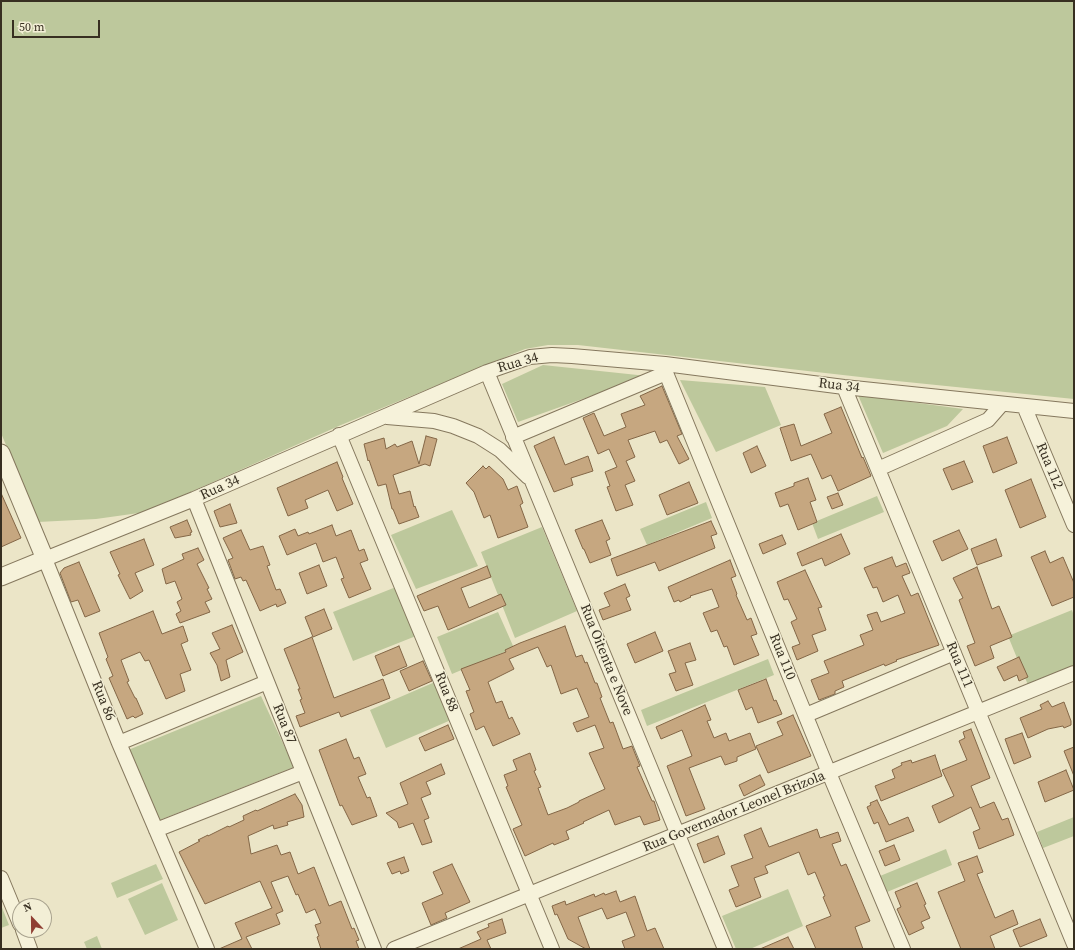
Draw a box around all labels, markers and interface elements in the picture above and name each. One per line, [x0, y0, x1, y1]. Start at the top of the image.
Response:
scale bar [14, 12, 102, 38]
text: 50 m [19, 19, 45, 35]
street label: Rua 34 [496, 349, 540, 377]
street label: Rua 34 [817, 375, 861, 397]
street label: Rua 112 [1032, 440, 1066, 492]
street label: Rua 34 [198, 472, 242, 504]
street label: Rua Oitenta e Nove [576, 602, 636, 718]
street label: Rua 110 [765, 631, 799, 683]
street label: Rua 111 [942, 639, 976, 691]
street label: Rua 88 [430, 670, 462, 714]
street label: Rua 86 [87, 679, 119, 723]
street label: Rua 87 [268, 702, 300, 746]
street label: Rua Governador Leonel Brizola [640, 768, 828, 856]
north arrow [12, 898, 52, 938]
text: N [21, 899, 34, 916]

